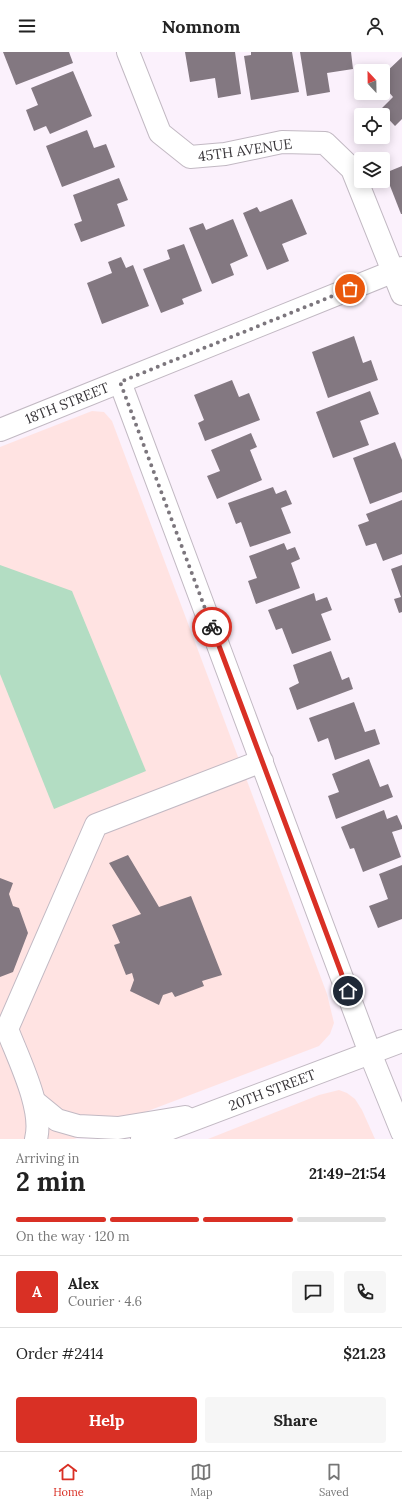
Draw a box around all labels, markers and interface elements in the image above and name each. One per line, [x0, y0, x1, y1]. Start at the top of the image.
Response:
icon: menu [16, 15, 38, 37]
text: Nomnom [162, 15, 240, 38]
icon: person [364, 15, 386, 37]
north arrow [354, 64, 390, 100]
map controls [354, 64, 390, 188]
button: locate [354, 108, 390, 144]
street label: 45TH AVENUE [197, 134, 293, 166]
button: layers [354, 152, 390, 188]
pin [333, 272, 367, 306]
icon: bag [339, 278, 361, 300]
street label: 18TH STREET [23, 378, 111, 428]
courier [192, 607, 232, 647]
icon: bike [201, 616, 223, 638]
pin [331, 974, 365, 1008]
icon: home [337, 980, 359, 1002]
street label: 20TH STREET [226, 1065, 318, 1115]
text: Arriving in [16, 1150, 79, 1167]
text: 21:49–21:54 [309, 1164, 386, 1183]
text: 2 min [16, 1165, 86, 1198]
text: On the way · 120 m [16, 1228, 130, 1245]
button: chat [292, 1271, 334, 1313]
button: phone [344, 1271, 386, 1313]
text: Alex [68, 1274, 99, 1293]
text: A [32, 1282, 42, 1301]
text: Courier · 4.6 [68, 1293, 142, 1310]
text: Order #2414 [16, 1344, 104, 1363]
text: $21.23 [343, 1344, 386, 1363]
button: Help [16, 1397, 197, 1443]
button: Share [205, 1397, 386, 1443]
tab: Home [53, 1461, 84, 1499]
tab: Map [190, 1461, 213, 1499]
tab: Saved [319, 1461, 349, 1499]

